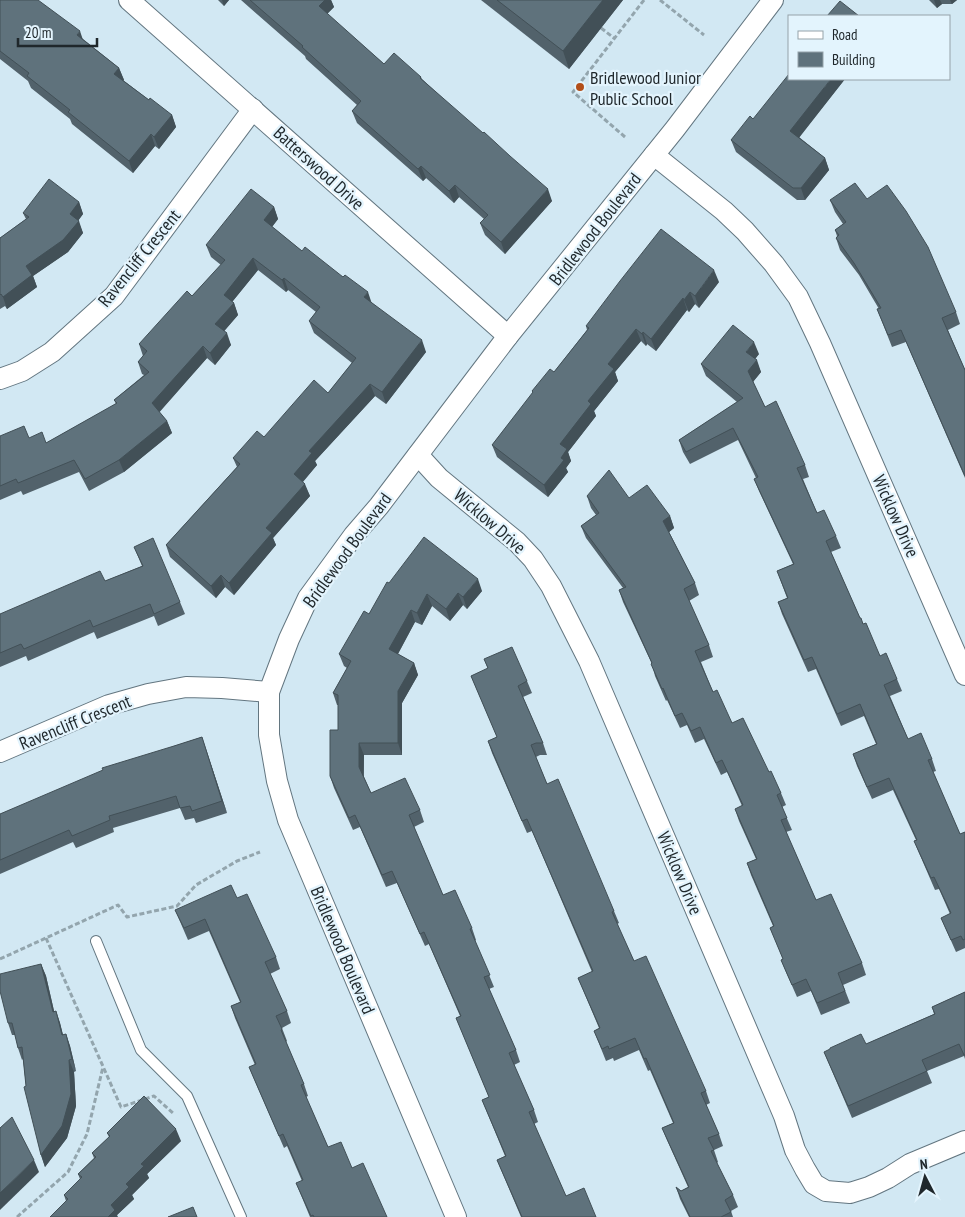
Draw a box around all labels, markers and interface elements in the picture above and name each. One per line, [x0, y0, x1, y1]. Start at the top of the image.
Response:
scale bar [18, 15, 96, 47]
legend [788, 15, 950, 80]
text: 20 m [25, 23, 51, 42]
text: Road [832, 25, 858, 44]
text: Building [832, 50, 875, 69]
place label: Bridlewood Junior Public School [590, 66, 701, 110]
marker: Bridlewood Junior Public School [574, 81, 586, 93]
street label: Batterswood Drive [269, 121, 369, 215]
street label: Bridlewood Boulevard [544, 168, 646, 290]
street label: Ravencliff Crescent [93, 205, 185, 311]
street label: Wicklow Drive [868, 471, 924, 561]
street label: Wicklow Drive [449, 483, 531, 559]
street label: Bridlewood Boulevard [298, 488, 396, 612]
street label: Ravencliff Crescent [16, 689, 134, 755]
street label: Wicklow Drive [652, 828, 708, 918]
street label: Bridlewood Boulevard [306, 883, 380, 1017]
north arrow [900, 1152, 950, 1202]
text: N [919, 1155, 928, 1173]

